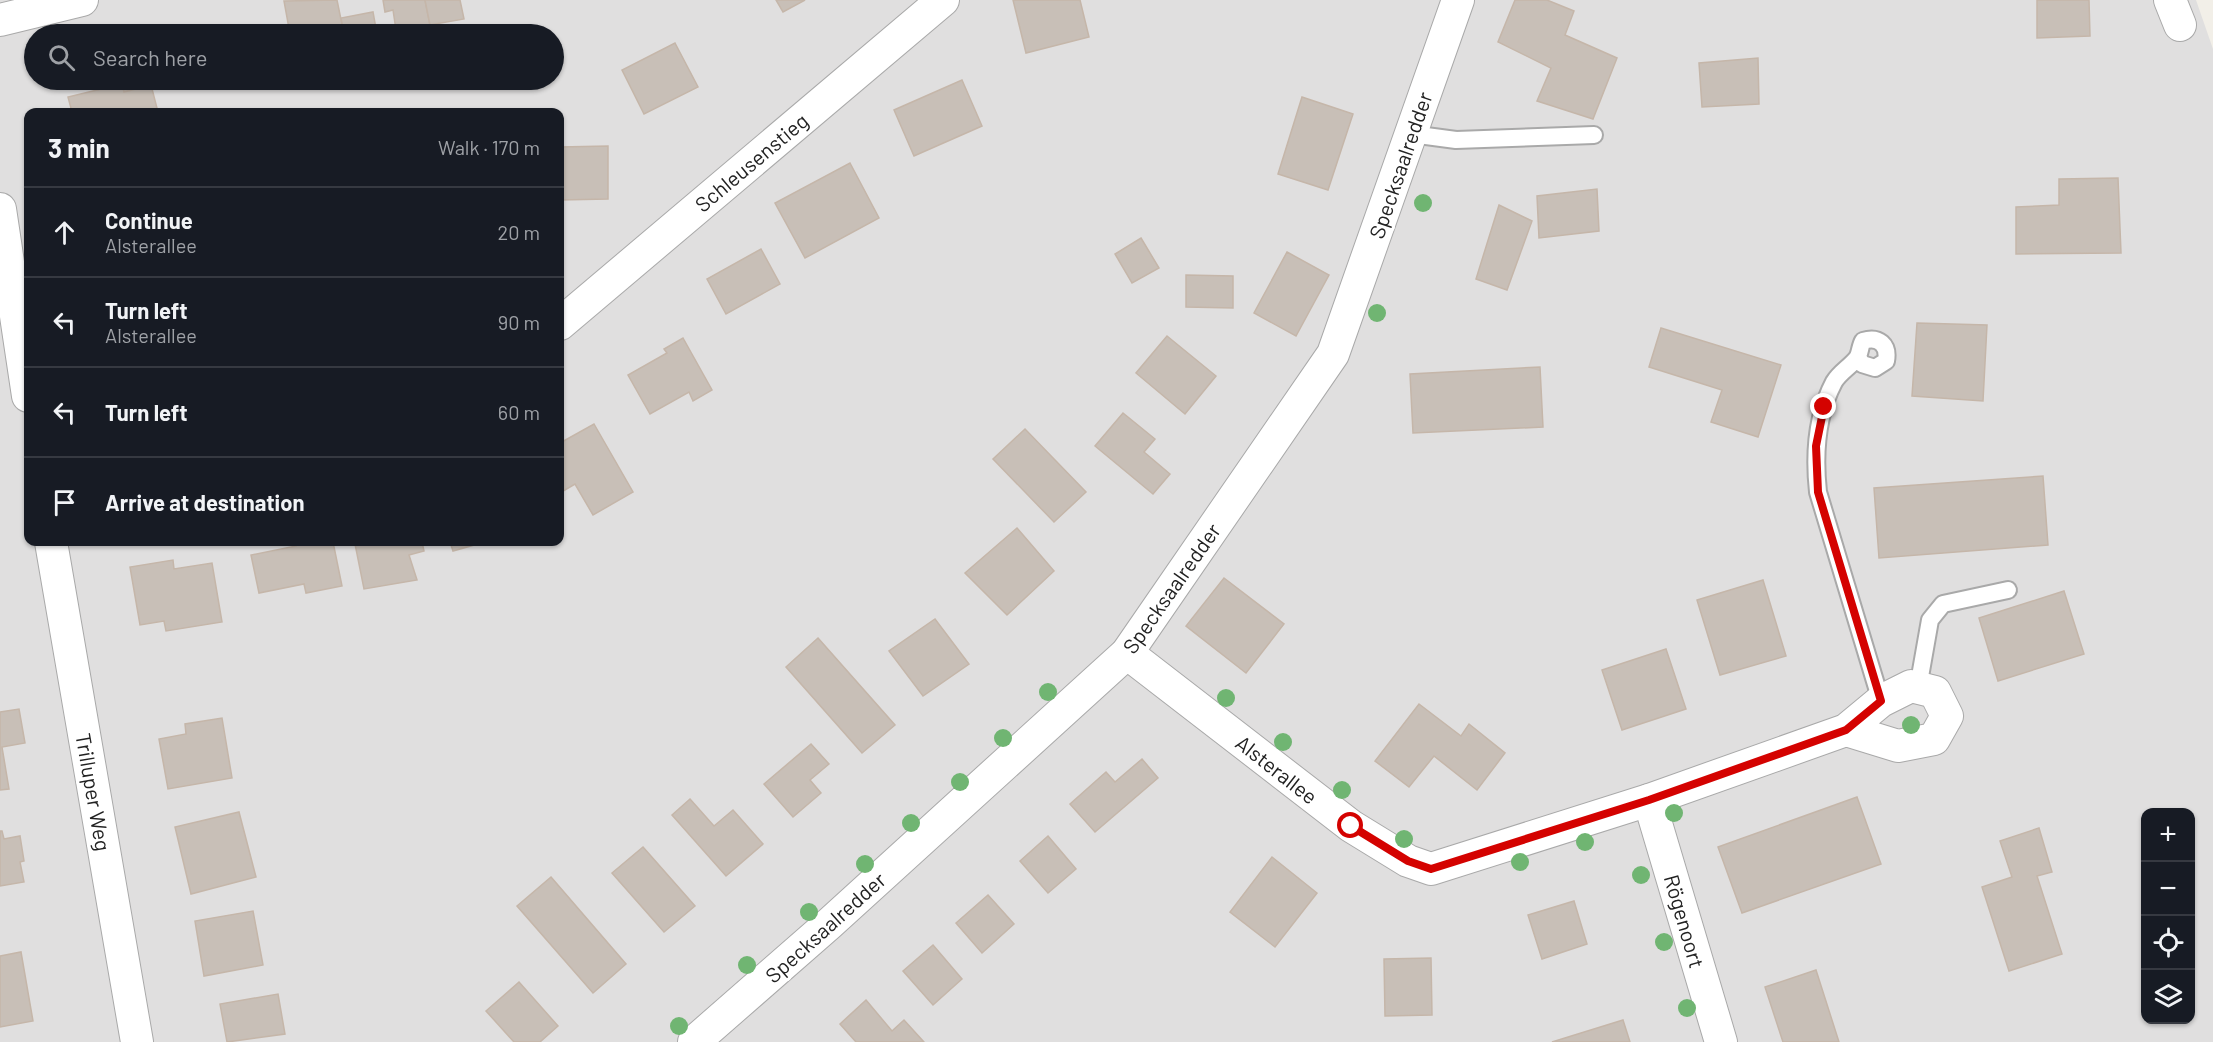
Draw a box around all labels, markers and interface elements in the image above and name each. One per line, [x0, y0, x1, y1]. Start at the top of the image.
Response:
search box [24, 24, 564, 90]
icon: search [45, 41, 78, 74]
text: Search here [93, 44, 207, 70]
street label: Specksaalredder [1363, 88, 1437, 241]
street label: Schleusenstieg [689, 107, 813, 217]
text: 3 min [48, 132, 110, 163]
text: Walk · 170 m [438, 135, 540, 159]
text: Continue [105, 207, 193, 233]
icon: ahead [48, 216, 81, 249]
text: 20 m [497, 220, 540, 244]
text: Alsterallee [105, 233, 197, 257]
text: Turn left [105, 297, 188, 323]
icon: left [48, 306, 81, 339]
text: 90 m [498, 310, 540, 334]
text: Alsterallee [105, 323, 197, 347]
route end [1810, 393, 1836, 419]
icon: left [48, 396, 81, 429]
text: Turn left [105, 399, 188, 425]
text: 60 m [498, 400, 540, 424]
icon: arrive [48, 486, 81, 519]
text: Arrive at destination [105, 489, 304, 515]
street label: Specksaalredder [1117, 518, 1225, 658]
street label: Alsterallee [1231, 729, 1323, 809]
street label: Trilluper Weg [71, 731, 117, 853]
map controls [2141, 808, 2195, 1024]
button: + [2141, 808, 2195, 862]
route start [1337, 812, 1363, 838]
button: − [2141, 862, 2195, 916]
street label: Specksaalredder [760, 866, 891, 988]
street label: Rögenoort [1660, 871, 1710, 971]
button: locate [2141, 916, 2195, 970]
button: layers [2141, 970, 2195, 1024]

